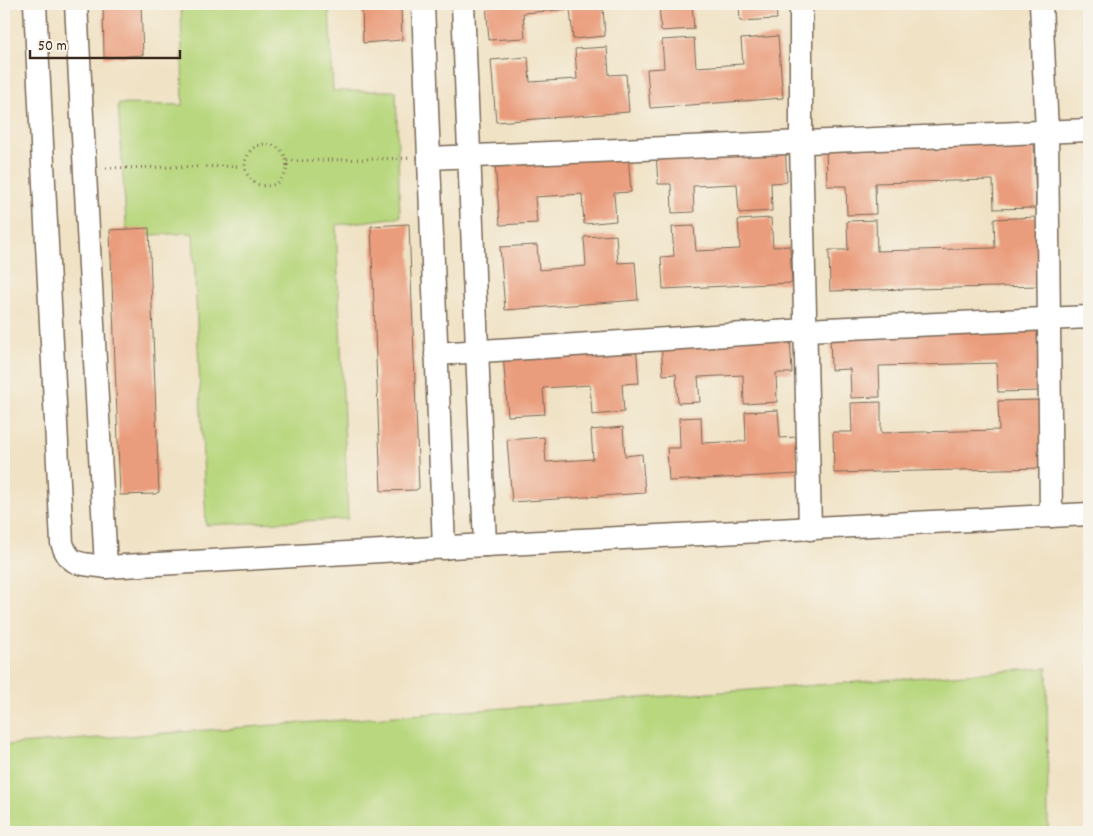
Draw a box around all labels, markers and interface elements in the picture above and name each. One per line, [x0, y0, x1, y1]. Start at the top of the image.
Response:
scale bar [30, 28, 180, 60]
text: 50 m [38, 36, 67, 58]

